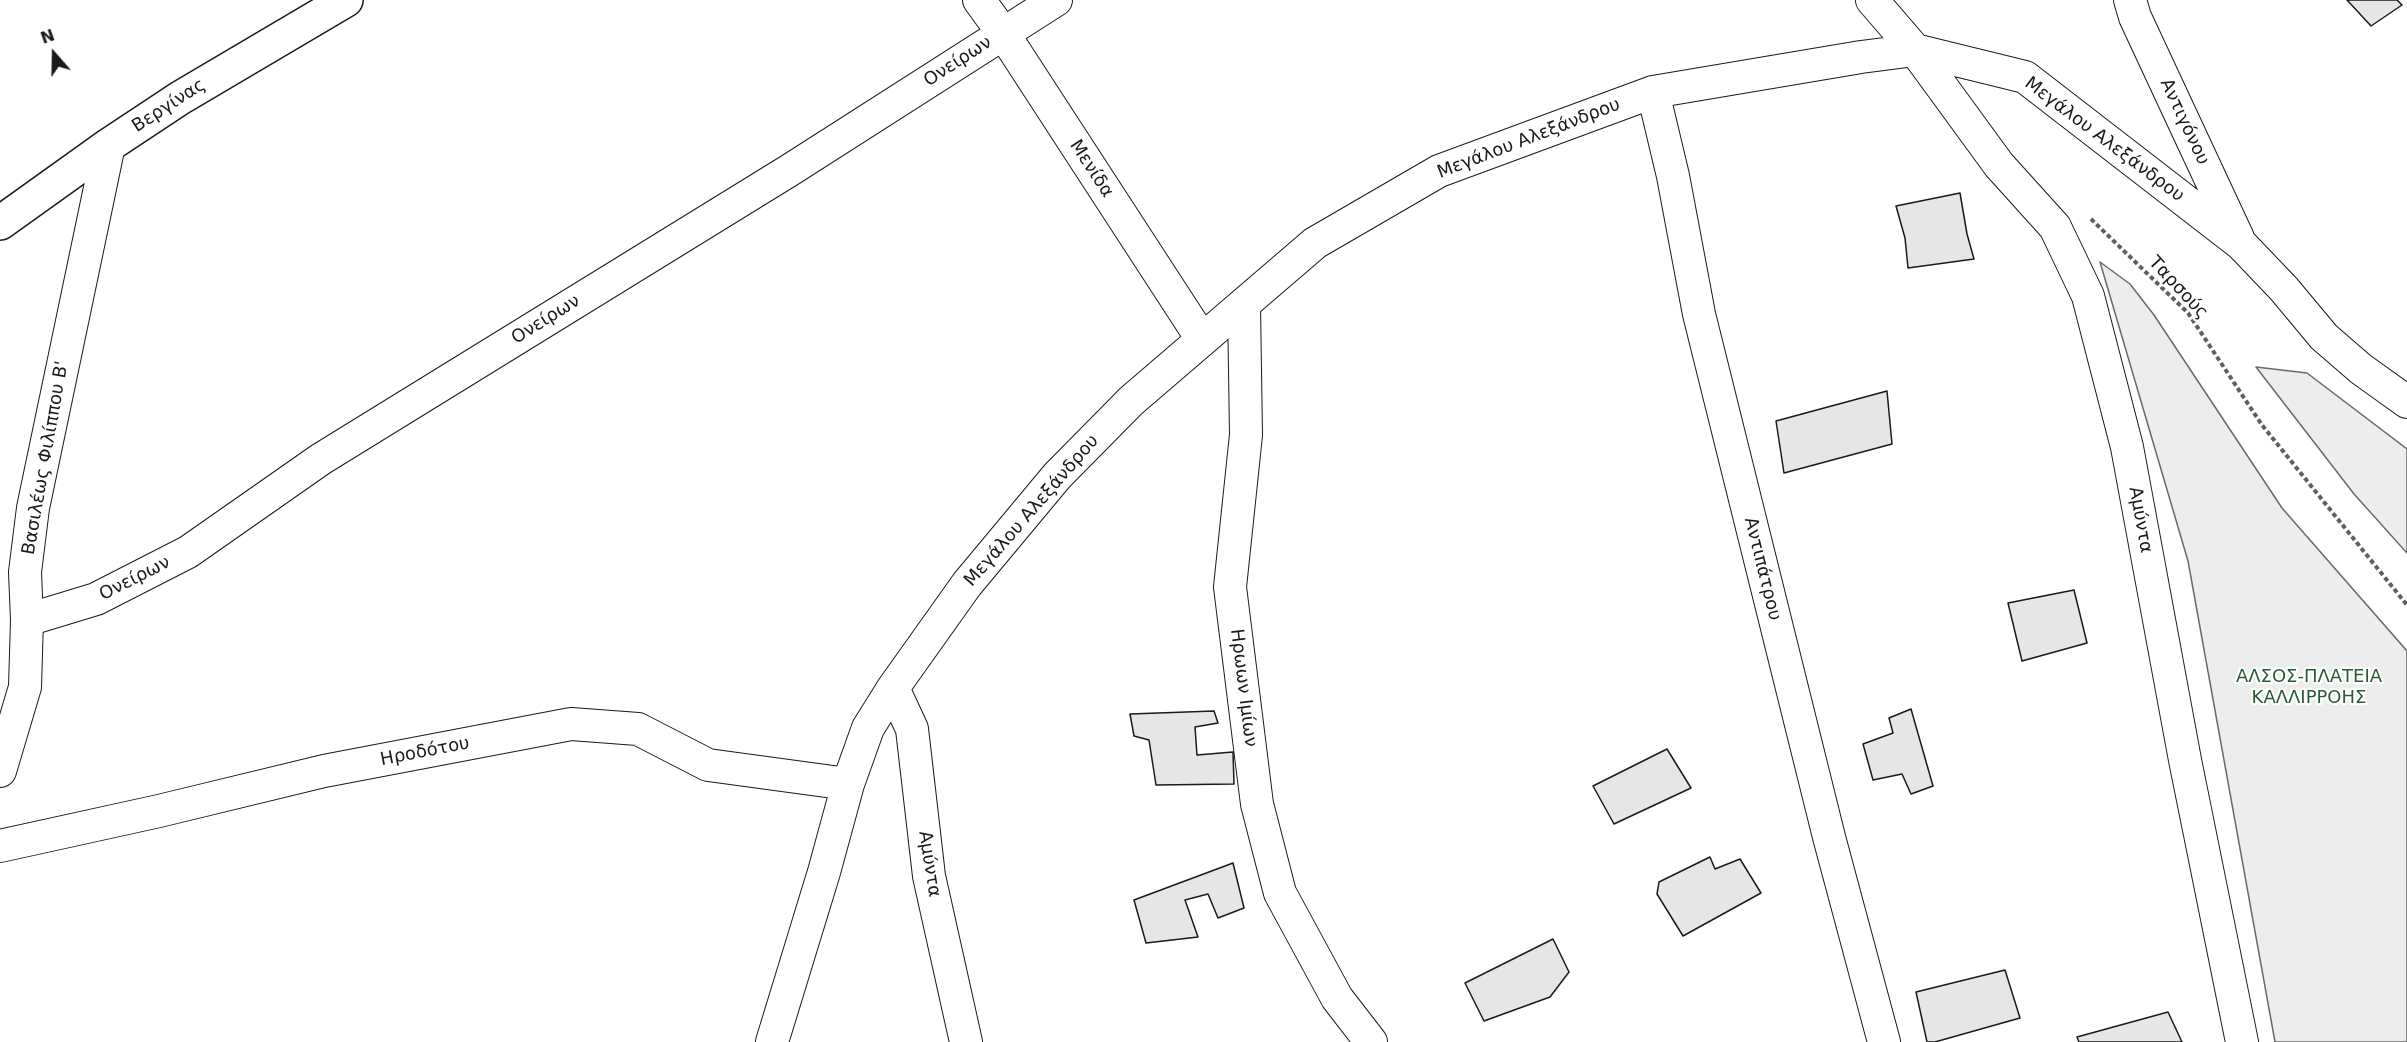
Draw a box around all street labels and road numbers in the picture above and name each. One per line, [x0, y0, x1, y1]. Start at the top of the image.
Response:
street label: Ονείρων [920, 32, 996, 92]
street label: Μεγάλου Αλεξάνδρου [2020, 73, 2188, 207]
street label: Βεργίνας [128, 74, 210, 138]
street label: Αντιγόνου [2155, 76, 2213, 168]
street label: Μεγάλου Αλεξάνδρου [1435, 94, 1623, 184]
street label: Μενίδα [1064, 136, 1118, 202]
street label: Ταρσούς [2144, 252, 2212, 324]
street label: Ονείρων [508, 291, 584, 349]
street label: Βασιλέως Φιλίππου Β' [18, 359, 74, 557]
street label: Μεγάλου Αλεξάνδρου [960, 431, 1104, 591]
street label: Αμύντα [2124, 485, 2156, 555]
street label: Αντιπάτρου [1739, 515, 1785, 623]
street label: Ονείρων [96, 552, 174, 606]
street label: Ηρωων Ιμίων [1225, 628, 1261, 748]
street label: Ηροδότου [379, 733, 471, 771]
street label: Αμύντα [913, 829, 945, 899]

